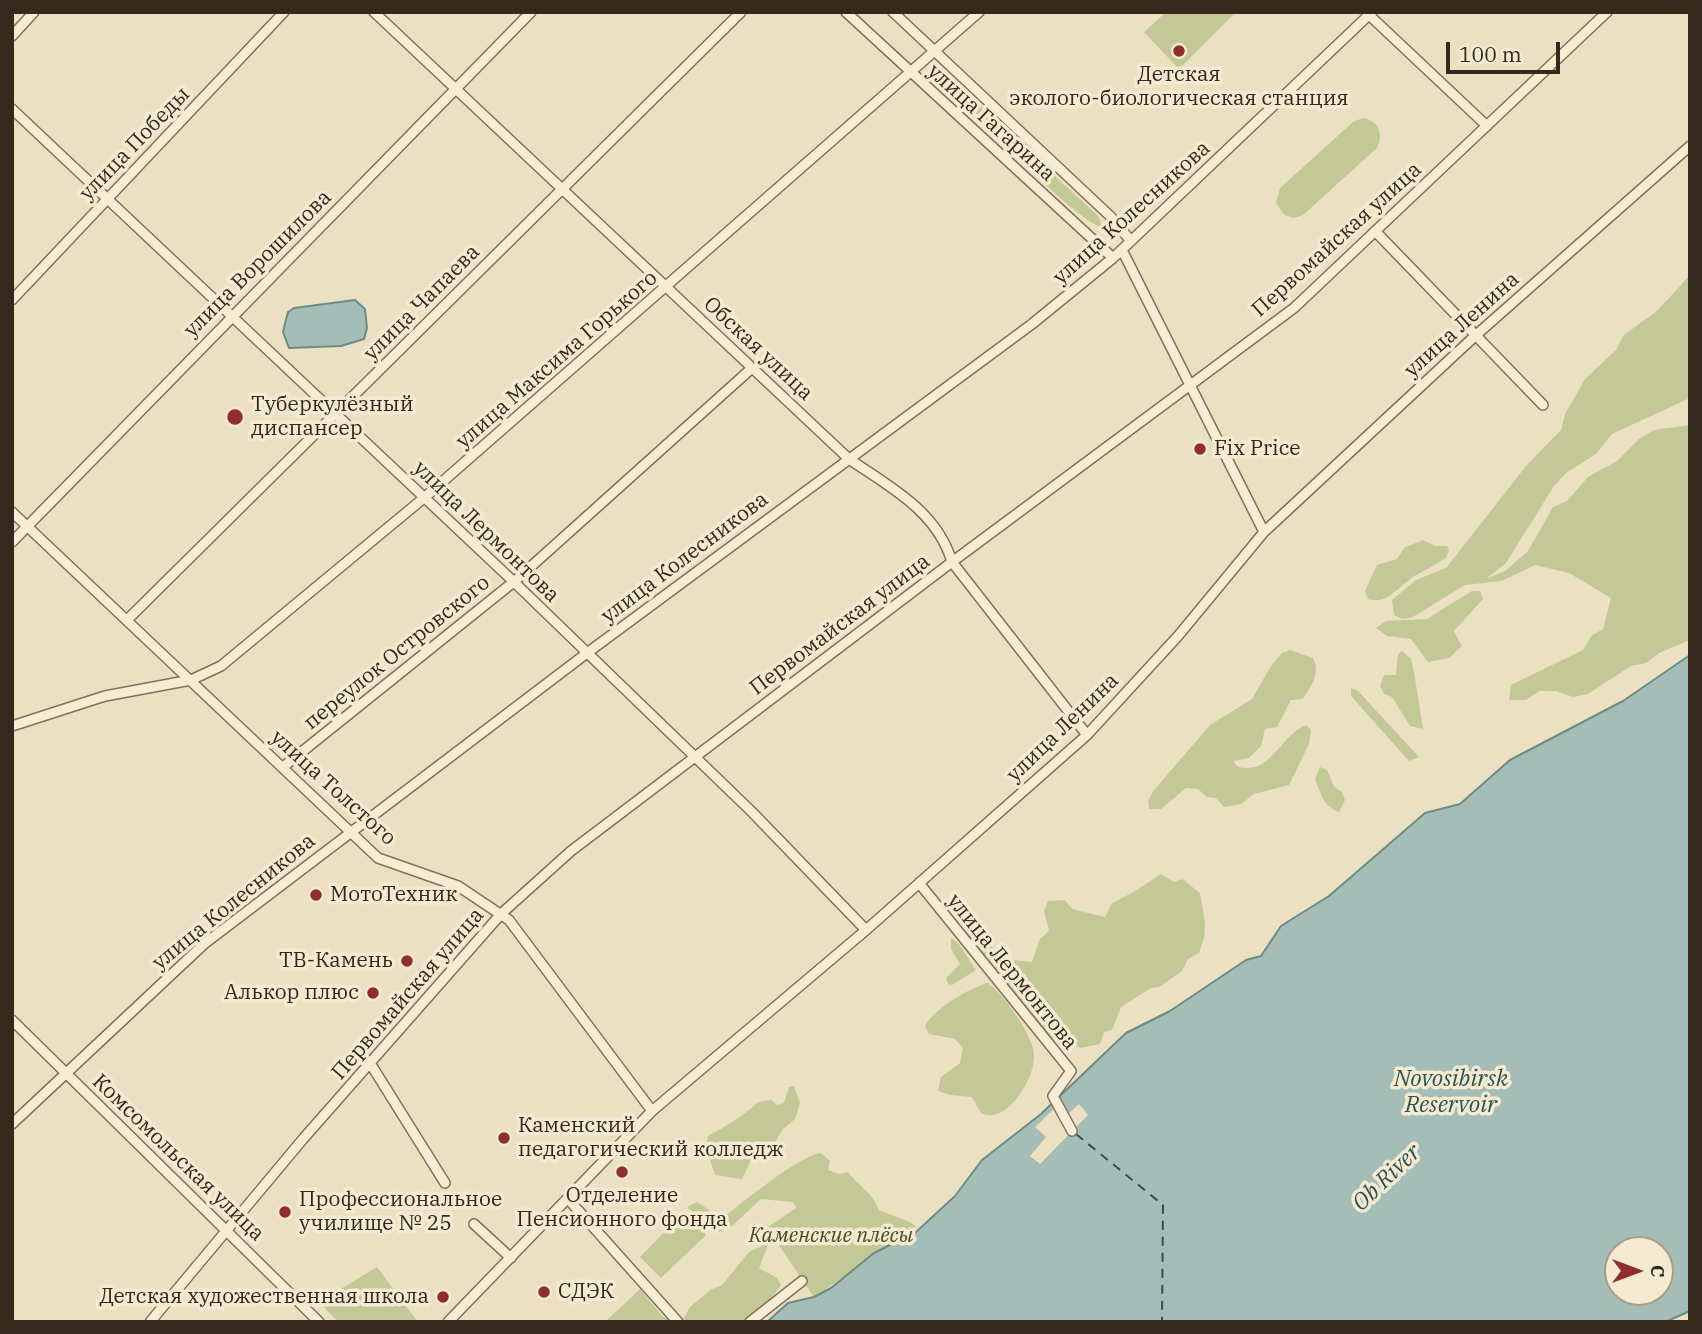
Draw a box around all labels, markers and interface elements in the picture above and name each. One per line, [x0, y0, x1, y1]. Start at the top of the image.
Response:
scale bar [1450, 28, 1564, 72]
text: 100 m [1459, 40, 1522, 68]
marker: Детская эколого-биологическая станция [1171, 43, 1187, 59]
street label: улица Гагарина [922, 59, 1060, 187]
place label: Детская эколого-биологическая станция [1009, 62, 1349, 112]
street label: улица Победы [75, 82, 195, 206]
street label: улица Колесникова [1048, 136, 1216, 290]
street label: Первомайская улица [1247, 157, 1427, 323]
street label: улица Ворошилова [179, 185, 337, 343]
street label: улица Чапаева [359, 240, 485, 366]
street label: улица Максима Горького [451, 266, 663, 454]
street label: улица Ленина [1399, 267, 1525, 383]
street label: Обская улица [698, 292, 818, 406]
place label: Туберкулёзный диспансер [251, 392, 414, 442]
marker: Туберкулёзный диспансер [225, 407, 245, 427]
place label: Fix Price [1214, 436, 1301, 462]
marker: Fix Price [1192, 441, 1208, 457]
street label: улица Лермонтова [408, 456, 564, 608]
street label: улица Колесникова [597, 487, 773, 629]
street label: Первомайская улица [745, 549, 935, 701]
street label: переулок Островского [299, 570, 495, 736]
street label: улица Ленина [1002, 668, 1124, 788]
street label: улица Толстого [265, 725, 401, 851]
street label: улица Колесникова [147, 829, 321, 975]
place label: МотоТехник [330, 882, 457, 908]
marker: МотоТехник [308, 887, 324, 903]
street label: улица Лермонтова [941, 889, 1083, 1055]
street label: Первомайская улица [327, 903, 489, 1085]
place label: ТВ-Камень [279, 948, 393, 974]
marker: ТВ-Камень [399, 953, 415, 969]
place label: Алькор плюс [224, 980, 359, 1006]
marker: Алькор плюс [365, 985, 381, 1001]
water label: Novosibirsk Reservoir [1394, 1065, 1508, 1119]
street label: Комсомольская улица [87, 1069, 269, 1247]
place label: Каменский педагогический колледж [518, 1113, 783, 1163]
marker: Каменский педагогический колледж [496, 1130, 512, 1146]
water label: Ob River [1347, 1139, 1427, 1217]
marker: Отделение Пенсионного фонда [614, 1164, 630, 1180]
place label: Отделение Пенсионного фонда [516, 1183, 728, 1233]
place label: Профессиональное училище № 25 [299, 1187, 502, 1237]
marker: Профессиональное училище № 25 [277, 1204, 293, 1220]
park label: Каменские плёсы [749, 1223, 913, 1249]
north arrow [1604, 1236, 1674, 1306]
text: С [1646, 1265, 1670, 1277]
place label: СДЭК [558, 1279, 614, 1305]
place label: Детская художественная школа [99, 1284, 429, 1310]
marker: СДЭК [536, 1284, 552, 1300]
marker: Детская художественная школа [435, 1289, 451, 1305]

